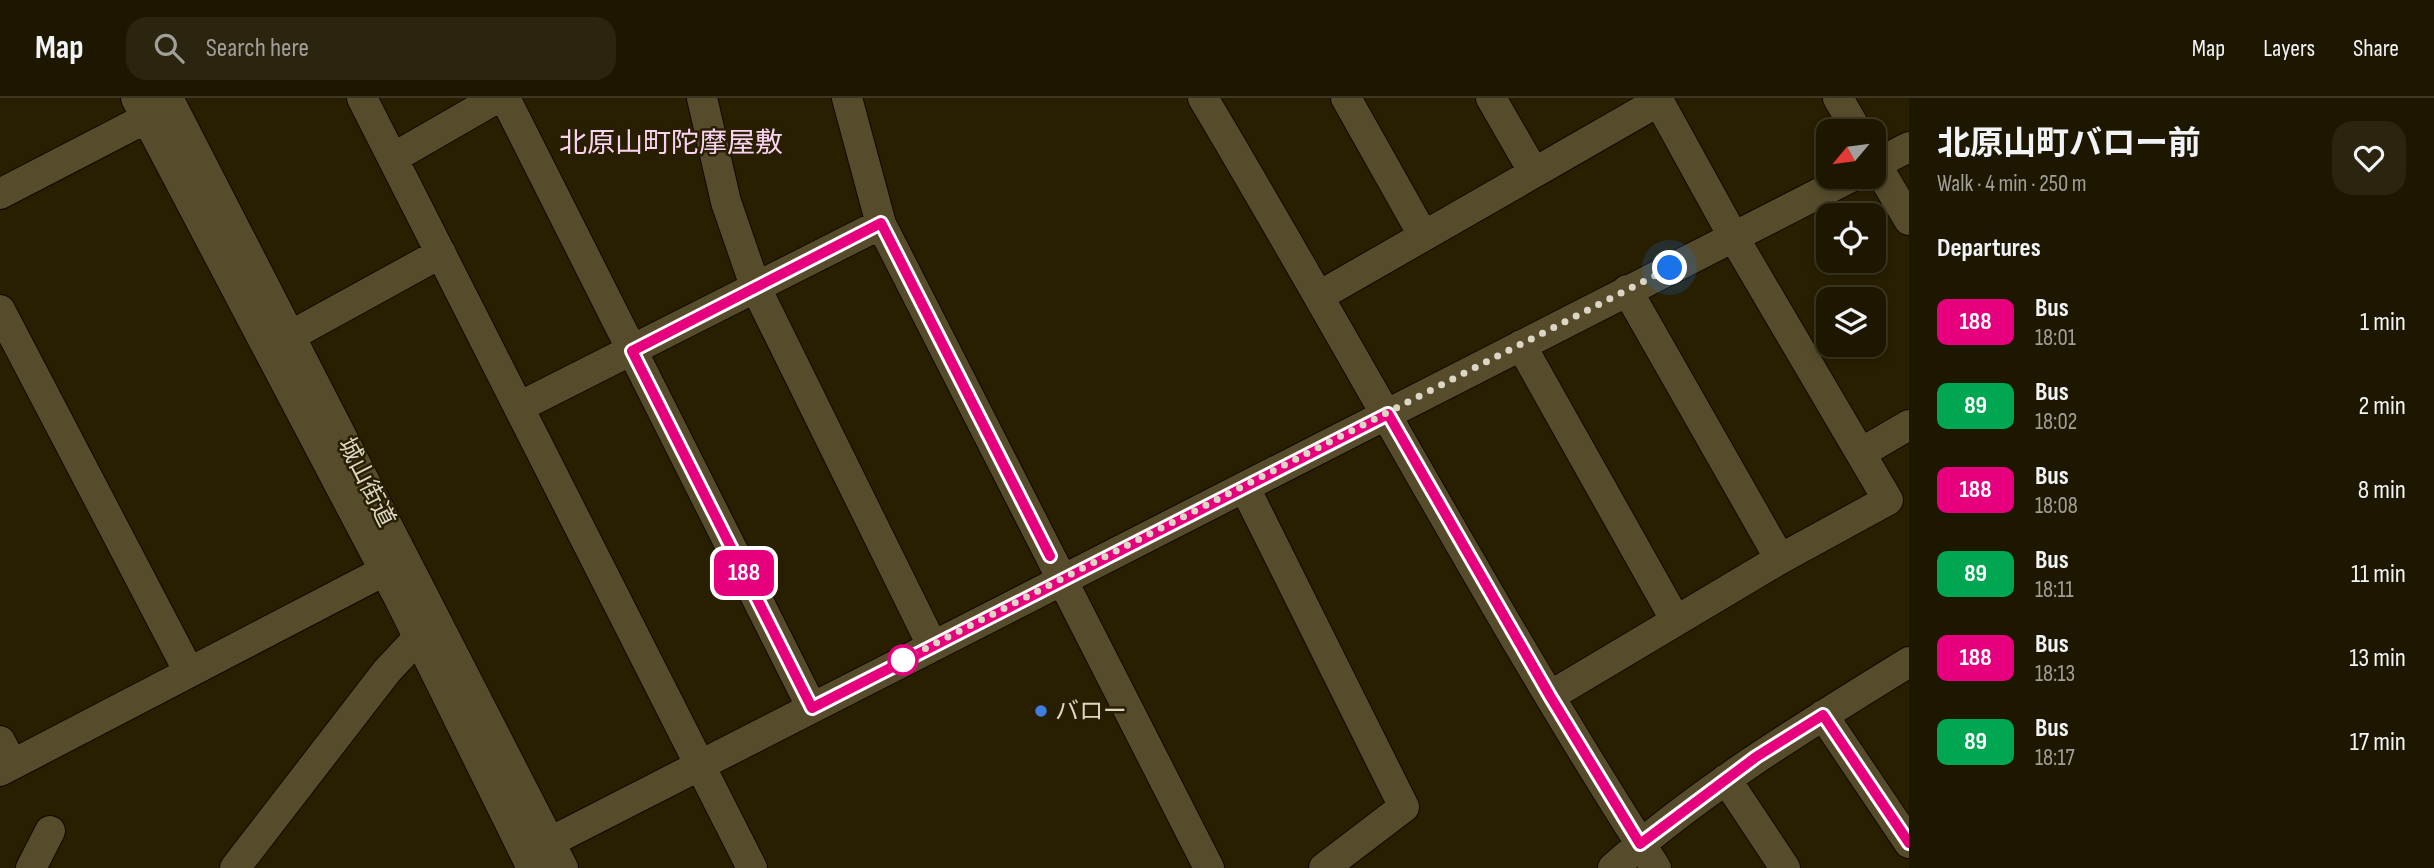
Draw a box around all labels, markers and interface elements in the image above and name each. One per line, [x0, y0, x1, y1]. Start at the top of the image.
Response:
search box [126, 17, 616, 80]
text: Map [35, 28, 84, 68]
icon: search [150, 29, 188, 67]
text: Search here [206, 33, 309, 64]
text: Map [2192, 34, 2225, 63]
text: Layers [2263, 34, 2315, 63]
text: Share [2353, 34, 2399, 63]
north arrow [1816, 119, 1886, 189]
map controls [1816, 119, 1886, 357]
button: heart [2332, 121, 2406, 195]
text: 北原山町バロー前 [1937, 124, 2201, 164]
district label: 北原山町陀摩屋敷 [559, 127, 783, 160]
text: Walk · 4 min · 250 m [1937, 170, 2087, 198]
button: locate [1816, 203, 1886, 273]
text: Departures [1937, 233, 2041, 264]
your location [1652, 250, 1687, 285]
button: layers [1816, 287, 1886, 357]
text: Bus [2035, 293, 2069, 324]
text: 188 [1959, 307, 1992, 336]
text: 1 min [2360, 307, 2406, 338]
text: 18:01 [2035, 324, 2076, 352]
text: Bus [2035, 377, 2069, 408]
text: 89 [1964, 391, 1987, 420]
text: 2 min [2358, 391, 2406, 422]
text: 18:02 [2035, 408, 2077, 436]
street label: 城山街道 [332, 433, 401, 532]
text: Bus [2035, 461, 2069, 492]
text: 188 [1959, 475, 1992, 504]
text: 8 min [2358, 475, 2406, 506]
text: 18:08 [2035, 492, 2078, 520]
text: Bus [2035, 545, 2069, 576]
line badge: 188 [704, 550, 784, 596]
text: 188 [728, 558, 760, 587]
text: 89 [1964, 559, 1987, 588]
text: 11 min [2351, 559, 2406, 590]
text: 18:11 [2035, 576, 2074, 604]
text: Bus [2035, 629, 2069, 660]
text: 188 [1959, 643, 1992, 672]
text: 13 min [2349, 643, 2406, 674]
unlabelled marker [888, 645, 918, 675]
text: 18:13 [2035, 660, 2075, 688]
place label: バロー [1055, 697, 1127, 726]
marker: バロー [1033, 703, 1049, 719]
text: Bus [2035, 713, 2069, 744]
text: 89 [1964, 727, 1987, 756]
text: 17 min [2350, 727, 2406, 758]
text: 18:17 [2035, 744, 2075, 772]

